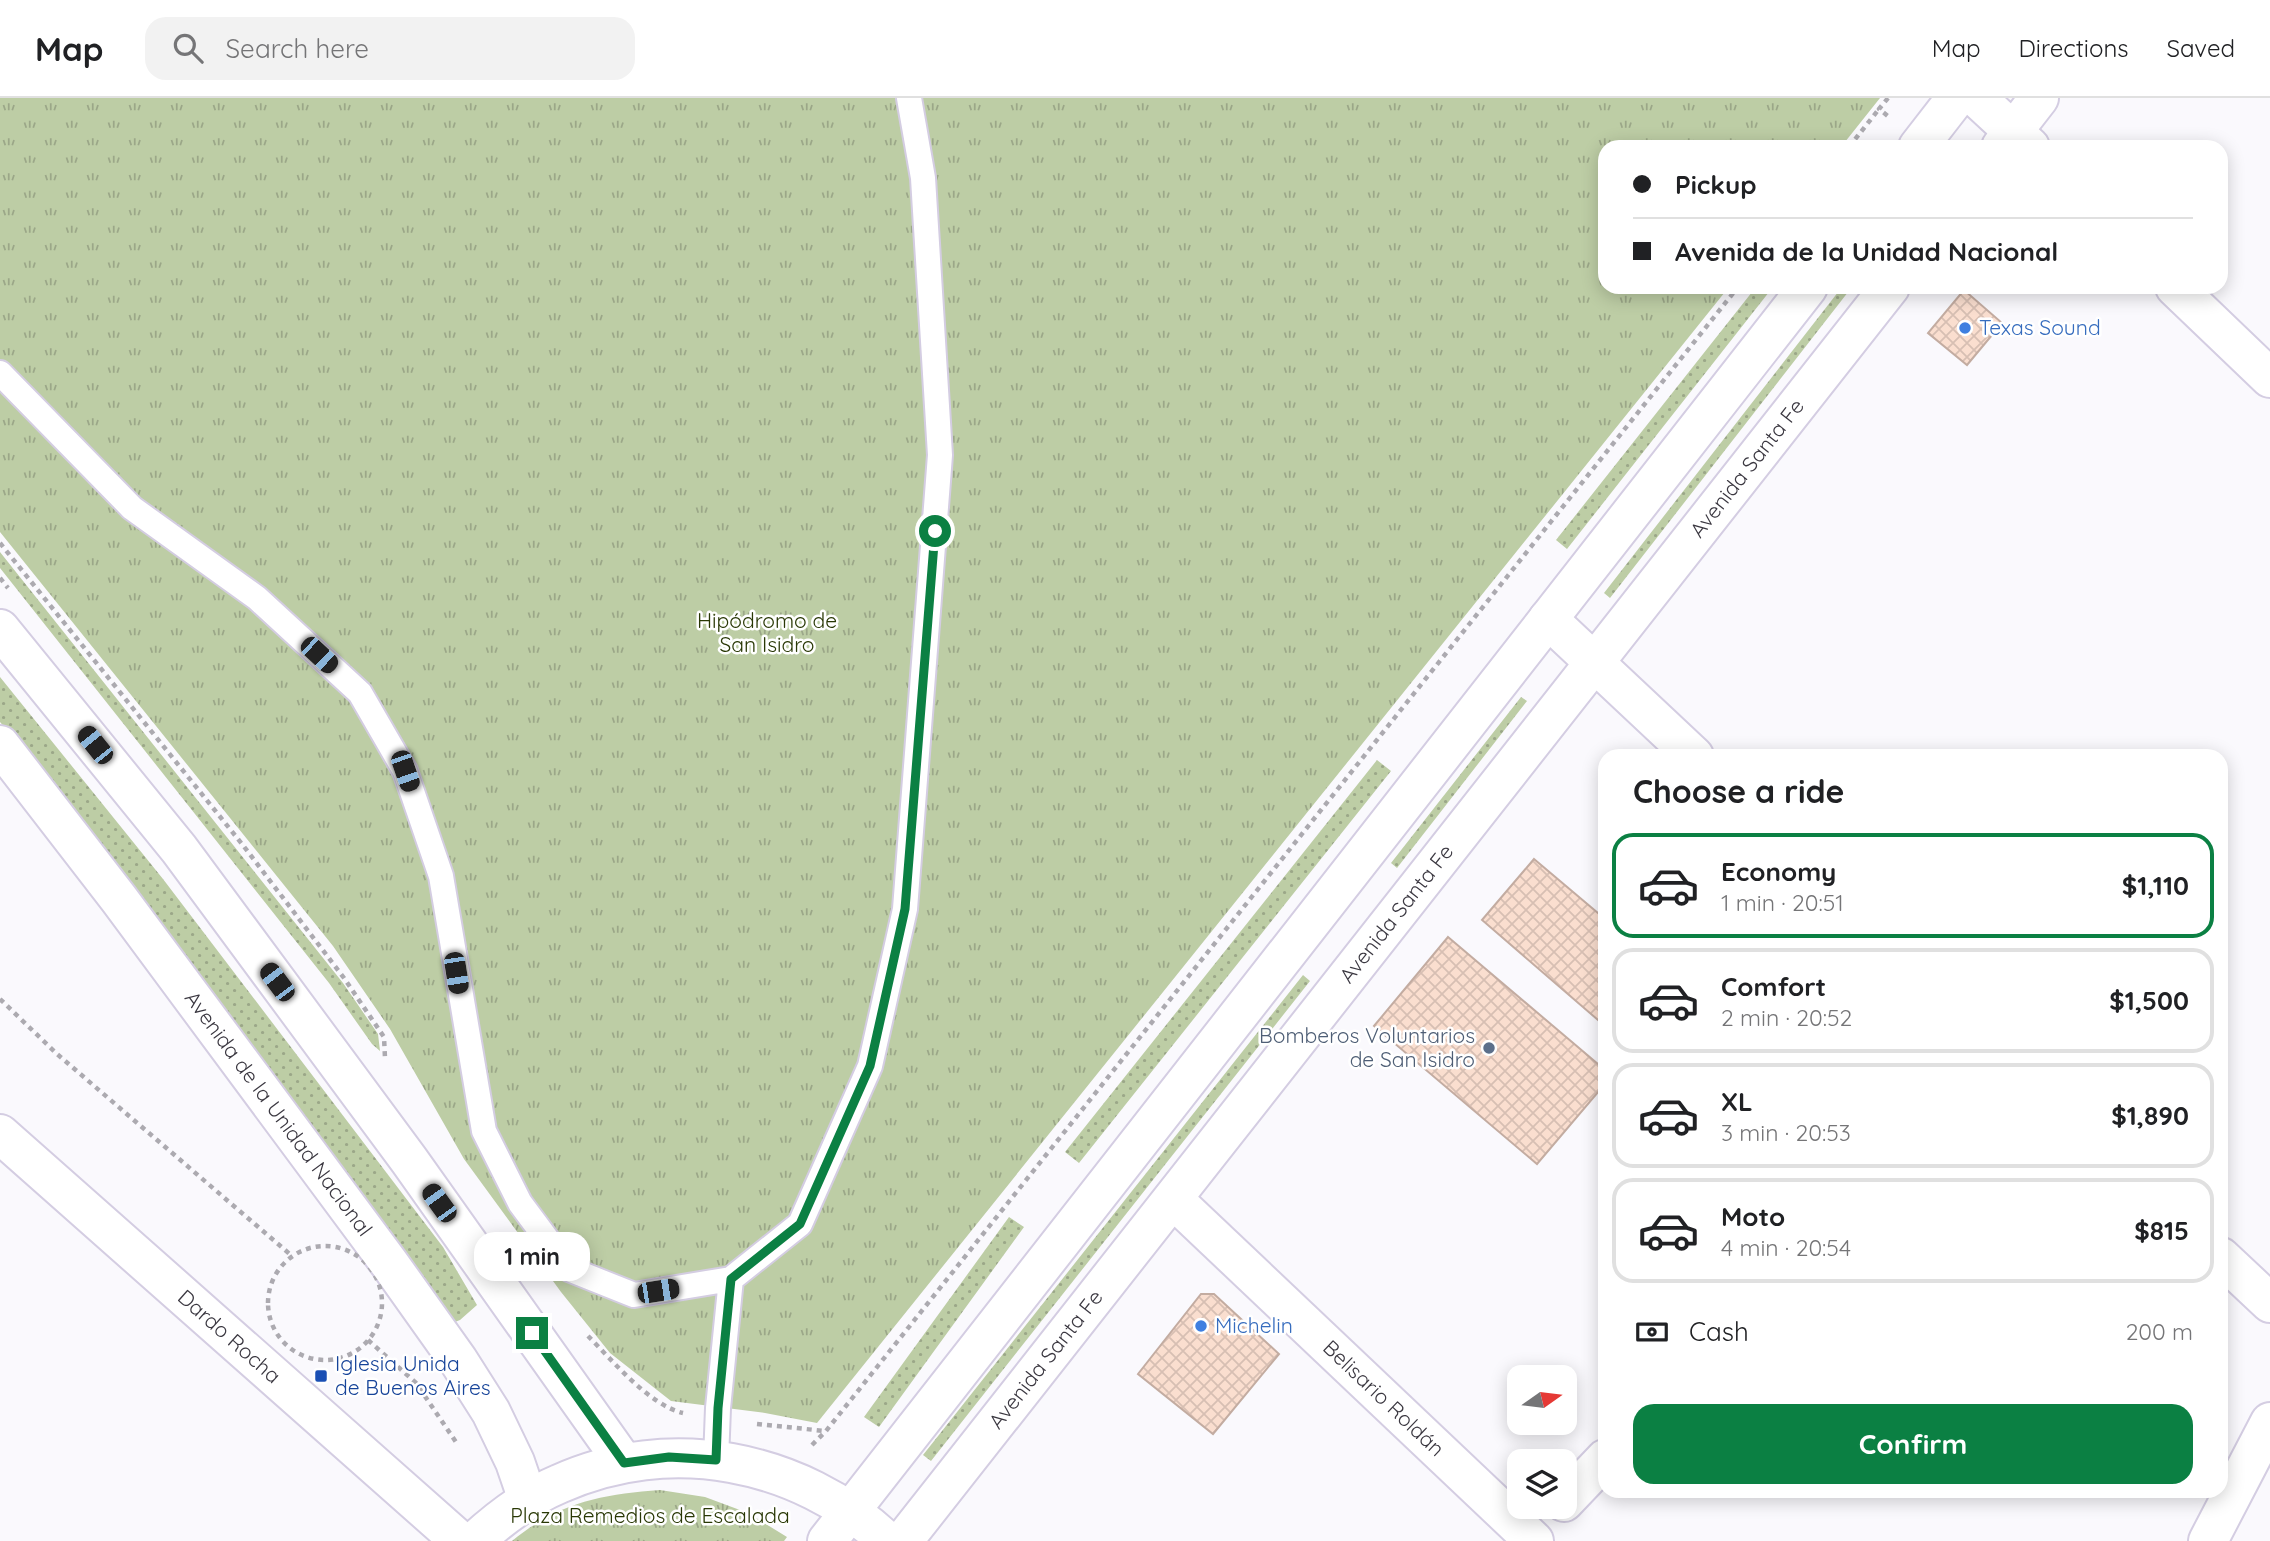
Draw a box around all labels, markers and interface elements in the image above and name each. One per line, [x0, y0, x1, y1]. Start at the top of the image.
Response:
search box [145, 17, 635, 80]
text: Map [35, 28, 103, 69]
icon: search [169, 29, 207, 67]
text: Search here [225, 32, 369, 65]
text: Map [1932, 33, 1981, 63]
text: Directions [2019, 33, 2129, 63]
text: Saved [2167, 33, 2235, 63]
text: Pickup [1675, 168, 1757, 201]
text: Avenida de la Unidad Nacional [1675, 235, 2058, 268]
place label: Texas Sound [1979, 314, 2101, 340]
marker: Texas Sound [1957, 320, 1973, 336]
street label: Avenida Santa Fe [1684, 393, 1809, 542]
route start [919, 515, 951, 547]
park label: Hipódromo de San Isidro [697, 607, 837, 657]
car [297, 633, 342, 677]
car [74, 722, 117, 768]
car [389, 748, 422, 794]
text: Choose a ride [1633, 771, 1845, 811]
street label: Avenida Santa Fe [1333, 839, 1458, 988]
icon: car [1637, 854, 1700, 917]
text: Economy [1721, 855, 1836, 888]
text: $1,110 [2122, 869, 2189, 902]
text: 1 min · 20:51 [1721, 888, 1844, 917]
car [443, 951, 470, 995]
car [256, 959, 299, 1005]
icon: car [1637, 969, 1700, 1032]
text: Comfort [1721, 970, 1826, 1003]
text: $1,500 [2109, 984, 2189, 1017]
street label: Avenida de la Unidad Nacional [180, 985, 379, 1241]
text: 2 min · 20:52 [1721, 1003, 1852, 1032]
place label: Bomberos Voluntarios de San Isidro [1259, 1022, 1475, 1072]
marker: Bomberos Voluntarios de San Isidro [1481, 1040, 1497, 1056]
icon: car [1637, 1084, 1700, 1147]
text: XL [1721, 1085, 1753, 1118]
text: $1,890 [2111, 1099, 2189, 1132]
text: 3 min · 20:53 [1721, 1118, 1851, 1147]
car [419, 1180, 460, 1226]
icon: car [1637, 1199, 1700, 1262]
text: Moto [1721, 1200, 1785, 1233]
text: $815 [2134, 1214, 2189, 1247]
callout: 1 min [474, 1232, 590, 1280]
text: 4 min · 20:54 [1721, 1233, 1851, 1262]
text: 1 min [504, 1242, 560, 1271]
car [636, 1277, 681, 1305]
street label: Dardo Rocha [173, 1284, 287, 1388]
street label: Avenida Santa Fe [982, 1284, 1108, 1433]
place label: Michelin [1215, 1312, 1293, 1338]
icon: cash [1633, 1313, 1671, 1351]
text: Cash [1689, 1315, 1749, 1348]
route end [516, 1317, 548, 1349]
text: 200 m [2126, 1317, 2193, 1346]
marker: Michelin [1193, 1318, 1209, 1334]
street label: Belisario Roldán [1318, 1334, 1450, 1461]
place label: Iglesia Unida de Buenos Aires [335, 1350, 491, 1400]
north arrow [1507, 1365, 1577, 1435]
map controls [1507, 1365, 1577, 1519]
marker: Iglesia Unida de Buenos Aires [313, 1368, 329, 1384]
button: Confirm [1633, 1404, 2193, 1484]
button: layers [1507, 1449, 1577, 1519]
park label: Plaza Remedios de Escalada [510, 1502, 790, 1528]

